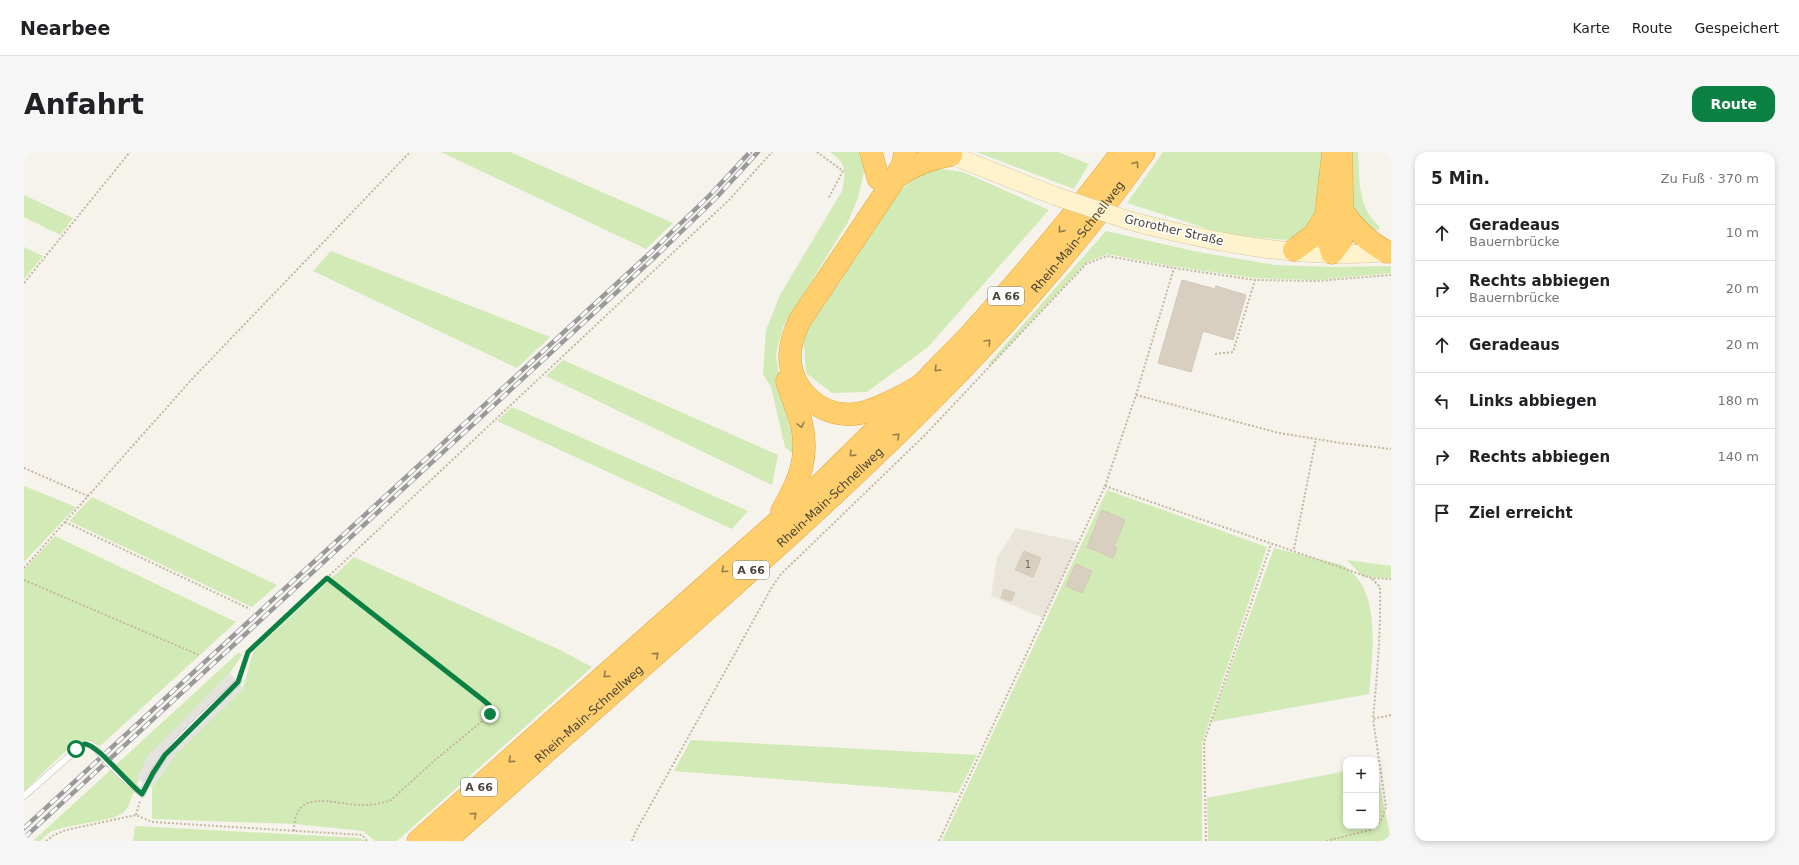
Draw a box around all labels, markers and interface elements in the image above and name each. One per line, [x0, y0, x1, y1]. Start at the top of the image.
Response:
text: Nearbee [20, 17, 110, 39]
text: Karte [1572, 20, 1610, 36]
text: Route [1632, 20, 1672, 36]
text: Gespeichert [1694, 20, 1779, 36]
button: Route [1692, 86, 1775, 122]
text: Anfahrt [24, 88, 144, 121]
one-way arrow [1131, 162, 1138, 169]
text: 5 Min. [1431, 168, 1490, 188]
text: Zu Fuß · 370 m [1661, 171, 1759, 186]
street label: Rhein-Main-Schnellweg [1028, 178, 1127, 296]
street label: Grorother Straße [1123, 212, 1225, 248]
text: Geradeaus [1469, 216, 1560, 234]
icon: ahead [1431, 222, 1453, 244]
one-way arrow [1059, 225, 1066, 233]
text: 10 m [1726, 225, 1759, 240]
text: Bauernbrücke [1469, 234, 1560, 249]
text: Rechts abbiegen [1469, 272, 1610, 290]
icon: right [1431, 278, 1453, 300]
text: 20 m [1726, 281, 1759, 296]
road number: A 66 [988, 287, 1024, 305]
text: Bauernbrücke [1469, 290, 1560, 305]
icon: ahead [1431, 334, 1453, 356]
text: Geradeaus [1469, 336, 1560, 354]
text: 20 m [1726, 337, 1759, 352]
one-way arrow [983, 340, 990, 347]
one-way arrow [934, 364, 942, 372]
icon: left [1431, 390, 1453, 412]
text: Links abbiegen [1469, 392, 1597, 410]
text: 180 m [1717, 393, 1759, 408]
one-way arrow [797, 422, 805, 428]
one-way arrow [892, 433, 900, 440]
street label: Rhein-Main-Schnellweg [774, 445, 886, 550]
icon: right [1431, 446, 1453, 468]
text: Rechts abbiegen [1469, 448, 1610, 466]
one-way arrow [849, 449, 857, 457]
text: 140 m [1717, 449, 1759, 464]
icon: arrive [1431, 502, 1453, 524]
text: Ziel erreicht [1469, 504, 1573, 522]
house number: 1 [1025, 559, 1031, 570]
road number: A 66 [733, 561, 769, 579]
one-way arrow [721, 566, 728, 573]
one-way arrow [651, 652, 658, 659]
street label: Rhein-Main-Schnellweg [532, 662, 646, 766]
one-way arrow [603, 671, 610, 678]
route end [481, 705, 499, 723]
route start [67, 740, 85, 758]
one-way arrow [508, 755, 516, 762]
map controls [1343, 757, 1379, 829]
button: + [1343, 757, 1379, 793]
road number: A 66 [461, 778, 497, 796]
button: − [1343, 793, 1379, 829]
one-way arrow [470, 813, 477, 820]

